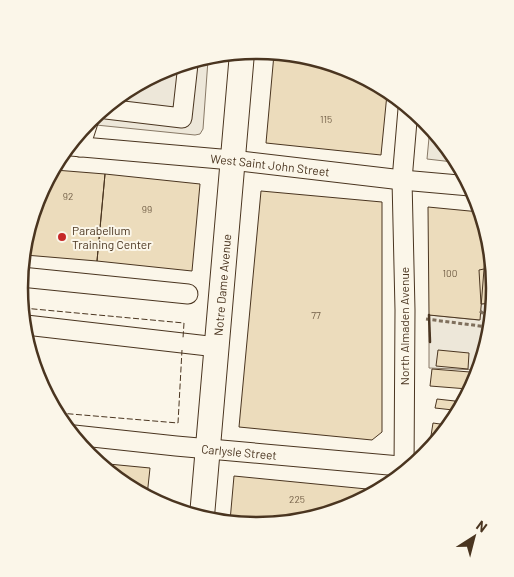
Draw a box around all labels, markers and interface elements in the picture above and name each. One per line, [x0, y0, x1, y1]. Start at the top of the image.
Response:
house number: 115 [320, 113, 332, 125]
street label: West Saint John Street [210, 151, 330, 178]
house number: 92 [63, 190, 73, 202]
house number: 99 [142, 203, 152, 215]
place label: Parabellum Training Center [72, 223, 152, 251]
marker: Parabellum Training Center [56, 231, 68, 243]
street label: Notre Dame Avenue [211, 233, 233, 336]
street label: North Almaden Avenue [397, 267, 411, 385]
house number: 100 [443, 267, 457, 279]
house number: 77 [311, 309, 321, 321]
street label: Carlysle Street [201, 441, 278, 462]
house number: 225 [289, 493, 305, 505]
north arrow [449, 512, 499, 562]
text: N [473, 516, 491, 536]

